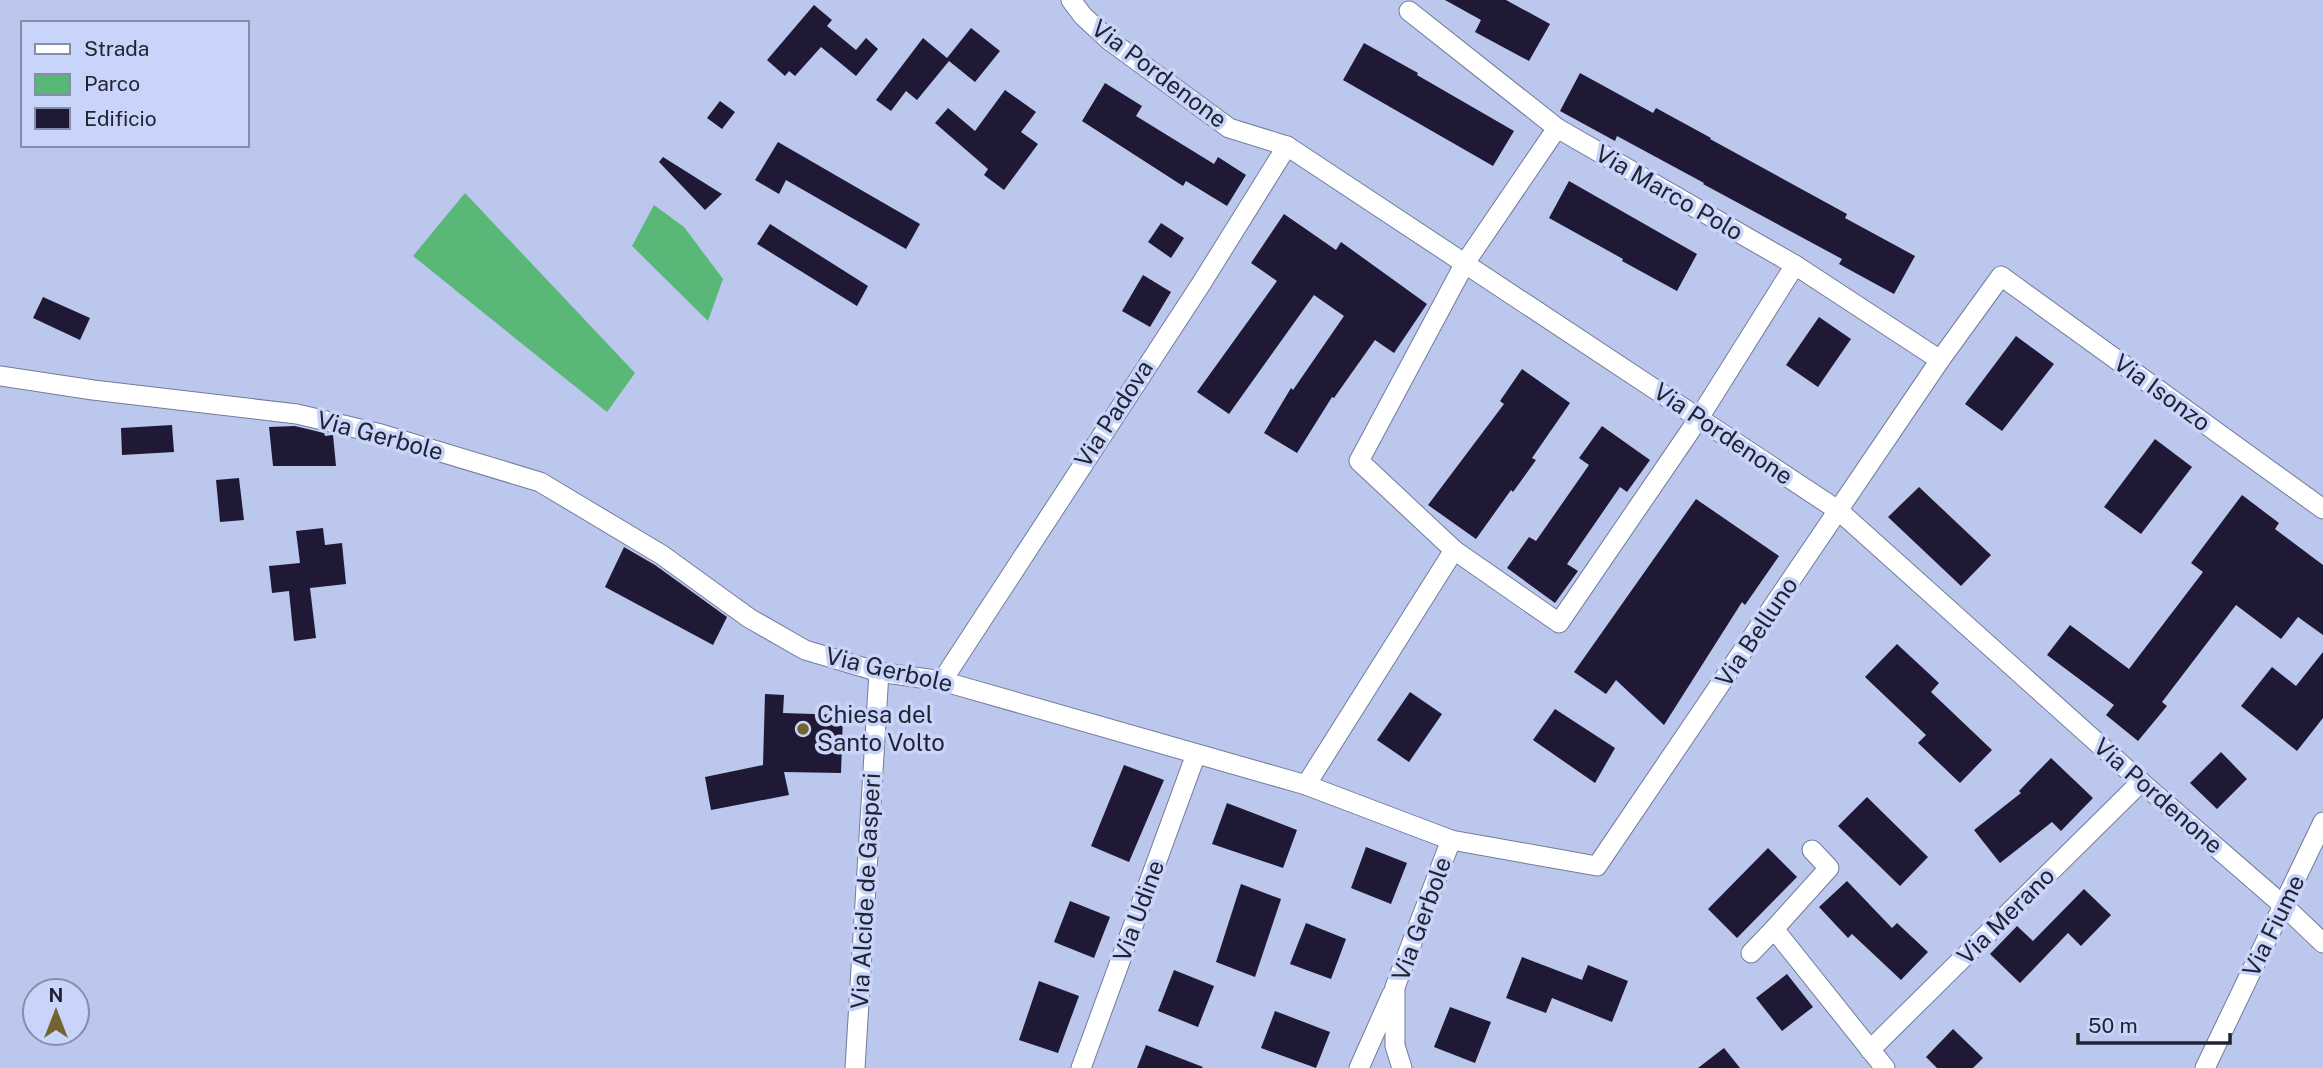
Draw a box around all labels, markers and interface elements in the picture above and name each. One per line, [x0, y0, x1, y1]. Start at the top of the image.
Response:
street label: Via Pordenone [1087, 13, 1233, 133]
legend [21, 21, 248, 147]
text: Strada [84, 36, 149, 61]
text: Parco [84, 71, 140, 96]
text: Edificio [84, 106, 157, 131]
street label: Via Marco Polo [1591, 139, 1748, 246]
street label: Via Isonzo [2109, 348, 2216, 437]
street label: Via Padova [1068, 355, 1158, 472]
street label: Via Pordenone [1649, 376, 1798, 490]
street label: Via Gerbole [314, 405, 447, 465]
street label: Via Belluno [1709, 571, 1803, 692]
street label: Via Gerbole [823, 641, 956, 697]
place label: Chiesa del Santo Volto [817, 700, 945, 756]
marker: Chiesa del Santo Volto [795, 721, 811, 737]
street label: Via Pordenone [2088, 732, 2229, 859]
street label: Via Alcide de Gasperi [845, 772, 885, 1010]
street label: Via Gerbole [1386, 853, 1456, 984]
street label: Via Udine [1107, 856, 1169, 965]
street label: Via Merano [1951, 861, 2060, 970]
street label: Via Fiume [2236, 870, 2310, 981]
north arrow [21, 977, 91, 1047]
text: N [49, 984, 63, 1006]
scale bar [2078, 1002, 2230, 1046]
text: 50 m [2088, 1013, 2138, 1038]

